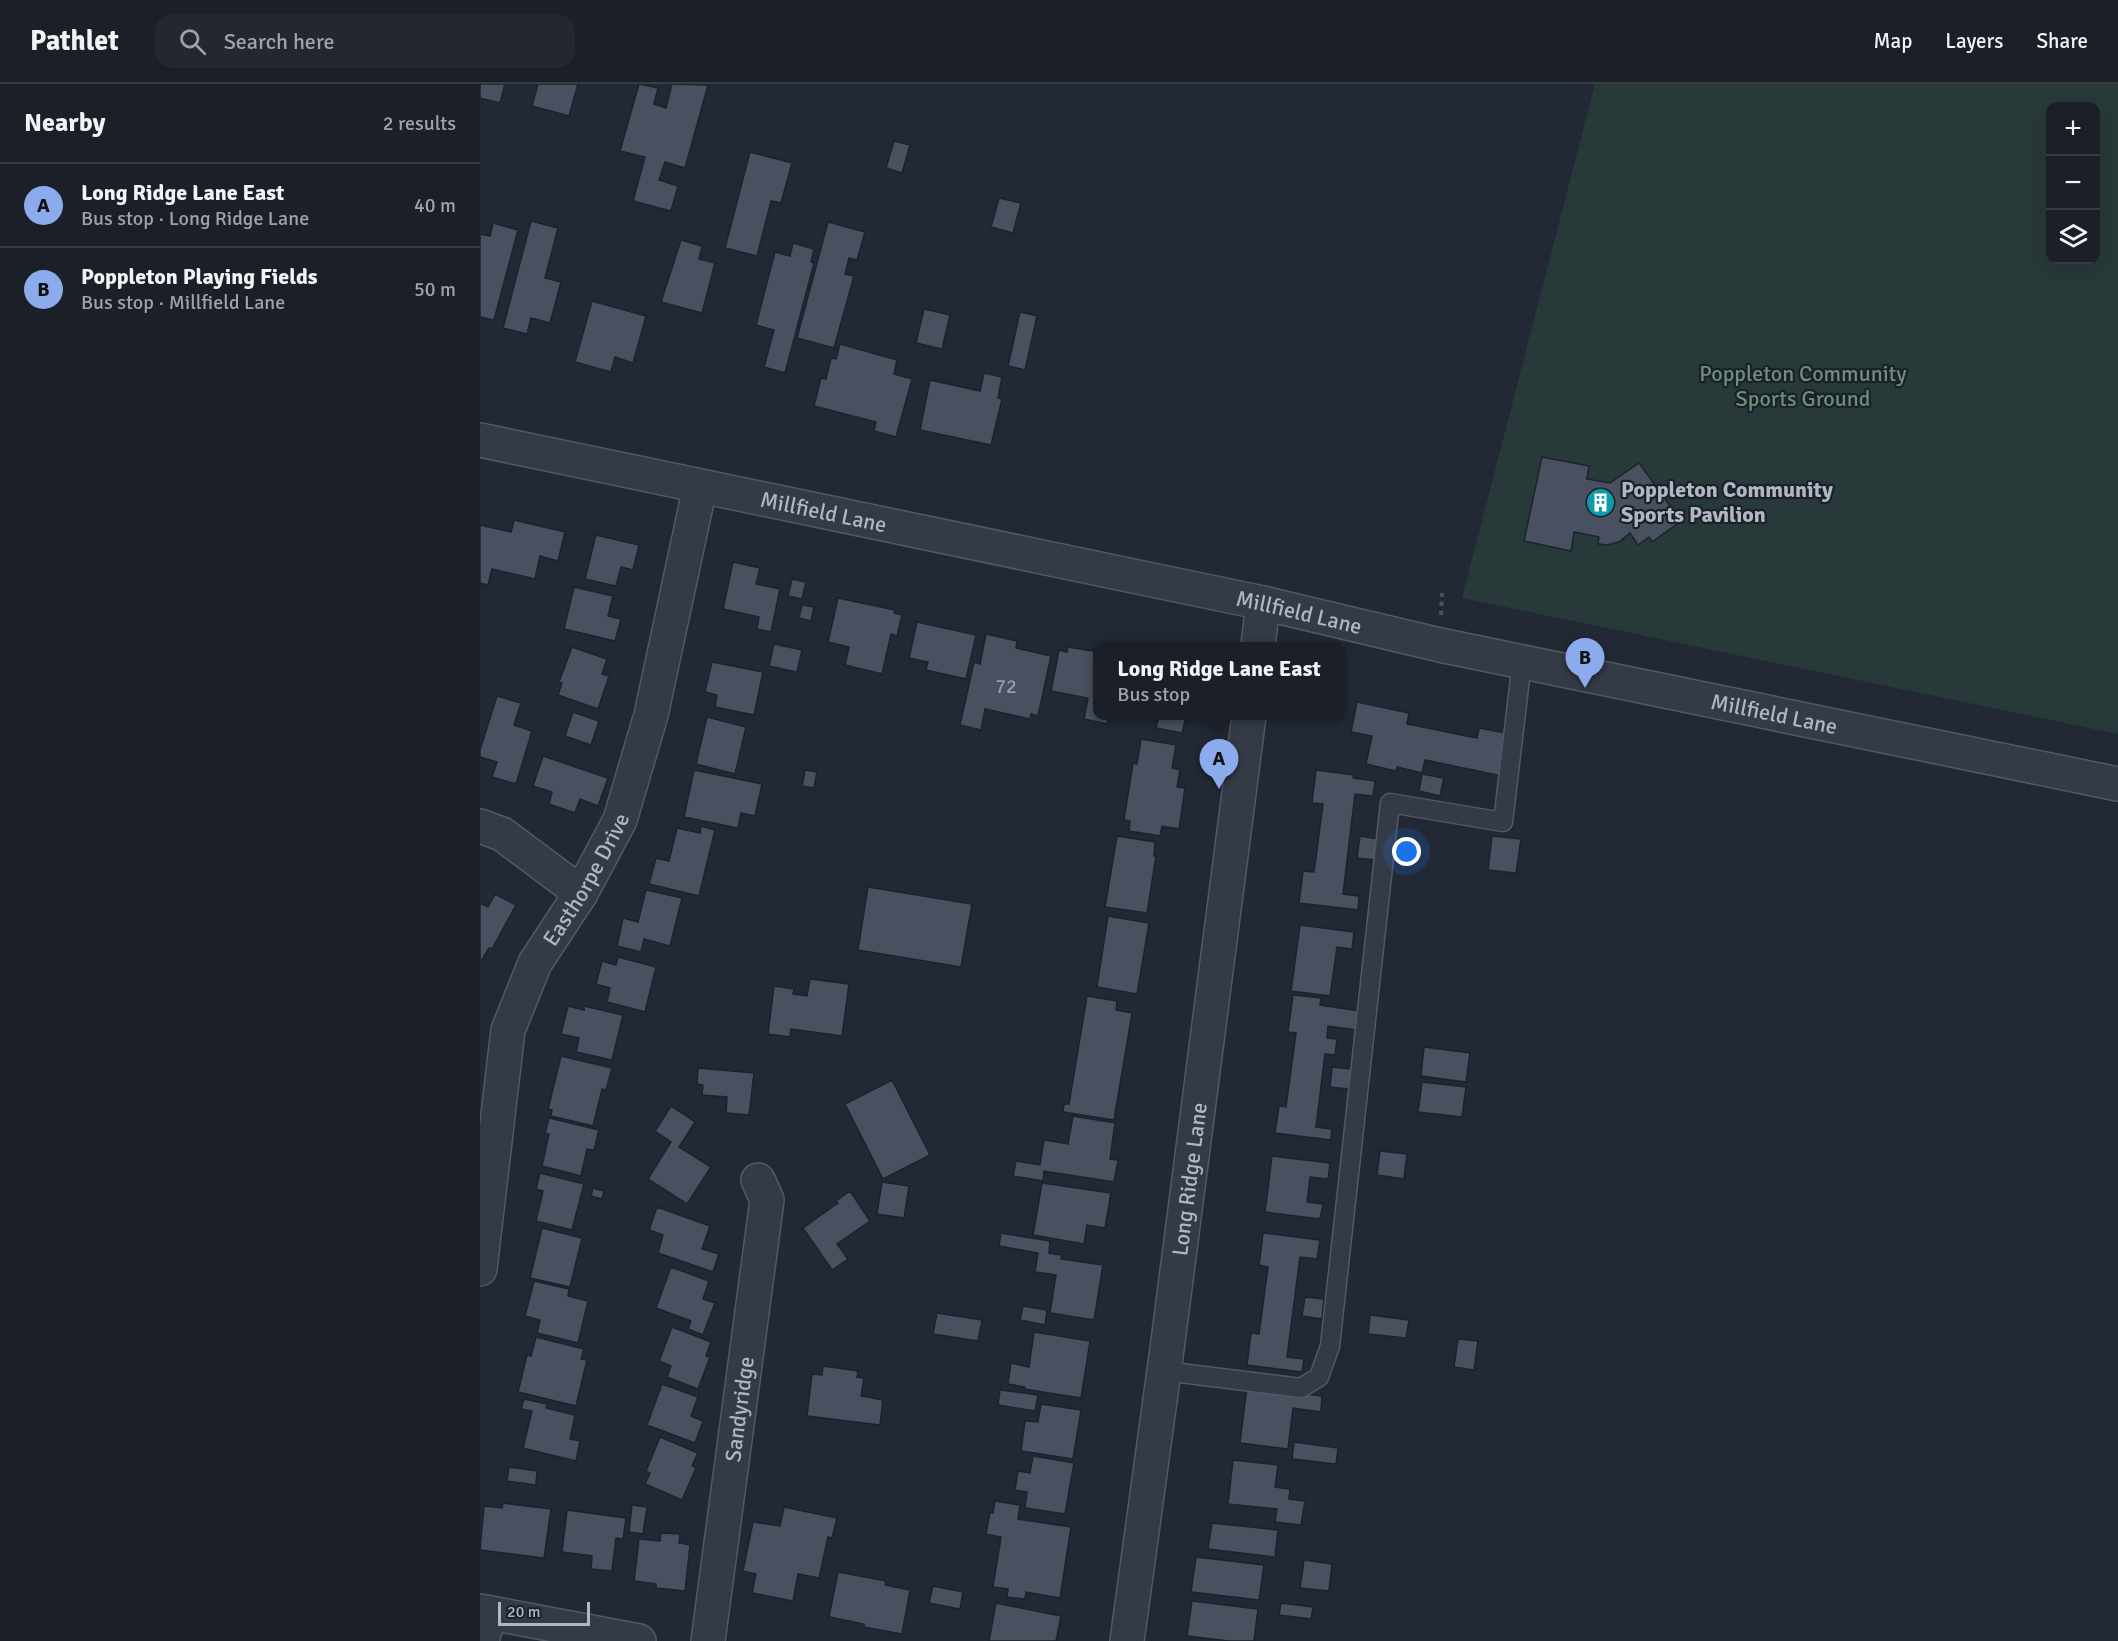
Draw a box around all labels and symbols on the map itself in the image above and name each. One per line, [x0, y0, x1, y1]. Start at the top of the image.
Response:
park label: Poppleton Community Sports Ground [1699, 360, 1907, 412]
place label: Poppleton Community Sports Pavilion [1621, 476, 1833, 528]
street label: Millfield Lane [758, 485, 889, 538]
building icon: Poppleton Community Sports Pavilion [1584, 486, 1616, 518]
street label: Millfield Lane [1234, 584, 1365, 640]
pin: B [1566, 638, 1604, 688]
house number: 72 [995, 674, 1017, 699]
street label: Millfield Lane [1709, 687, 1840, 740]
pin: A [1200, 740, 1238, 789]
street label: Easthorpe Drive [537, 810, 635, 951]
your location [1392, 837, 1421, 866]
street label: Long Ridge Lane [1166, 1101, 1212, 1258]
street label: Sandyridge [719, 1355, 759, 1463]
scale bar [498, 1599, 590, 1626]

